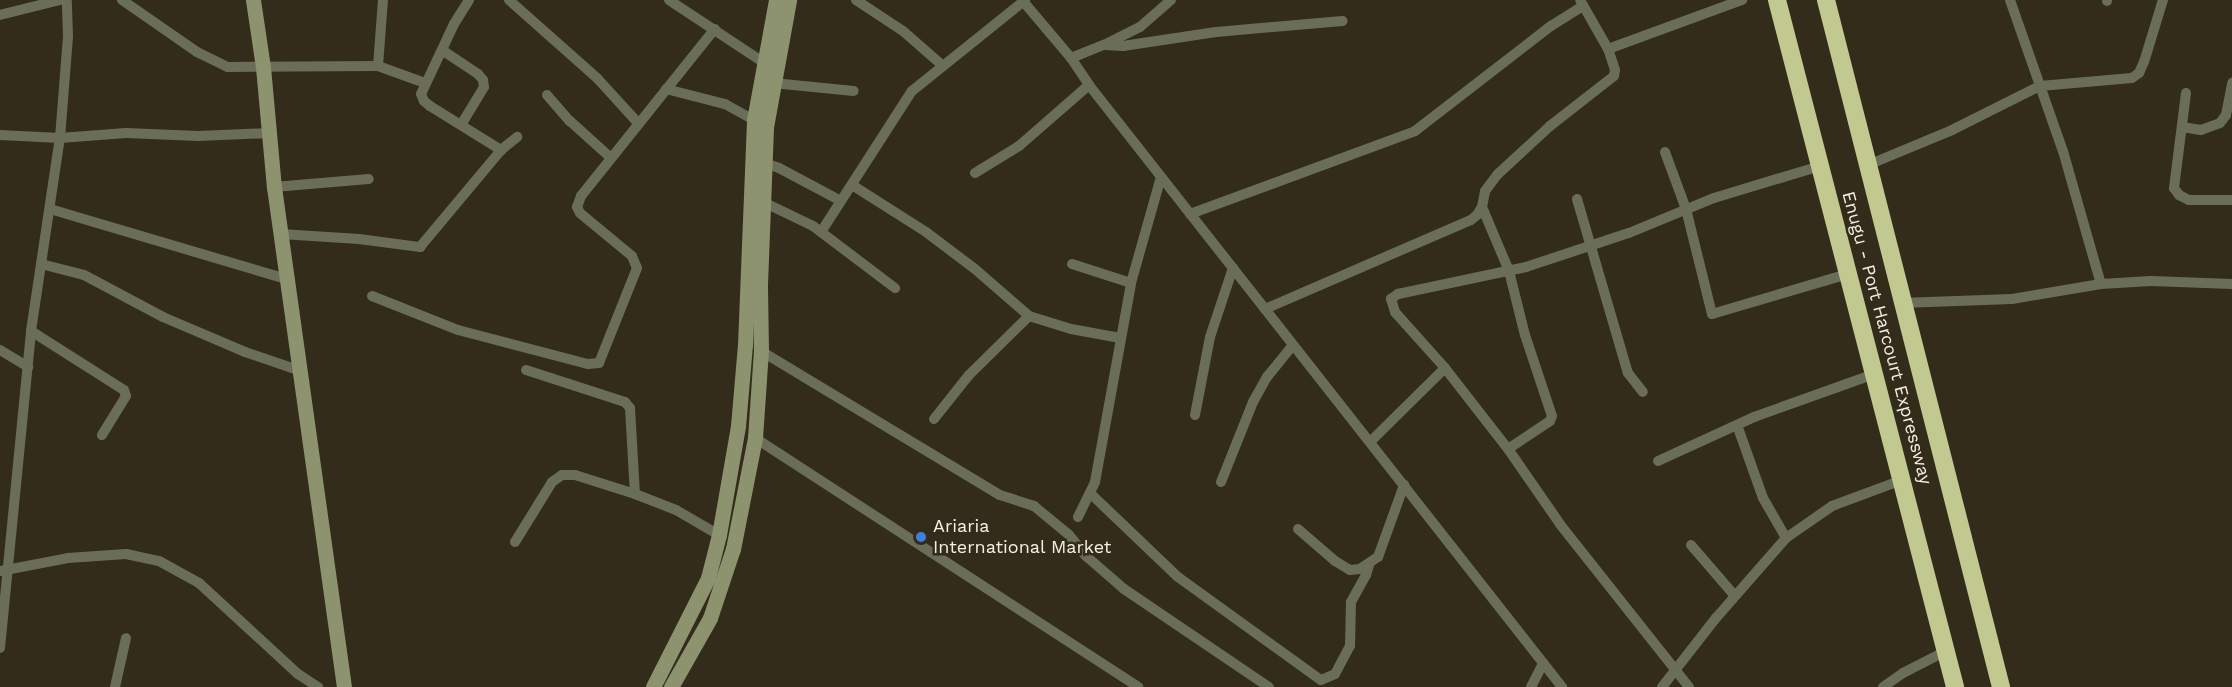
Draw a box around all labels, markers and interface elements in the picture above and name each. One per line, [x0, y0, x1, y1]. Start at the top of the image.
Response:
street label: Enugu - Port Harcourt Expressway [1837, 189, 1937, 487]
place label: Ariaria International Market [933, 516, 1112, 558]
marker: Ariaria International Market [914, 530, 928, 544]

